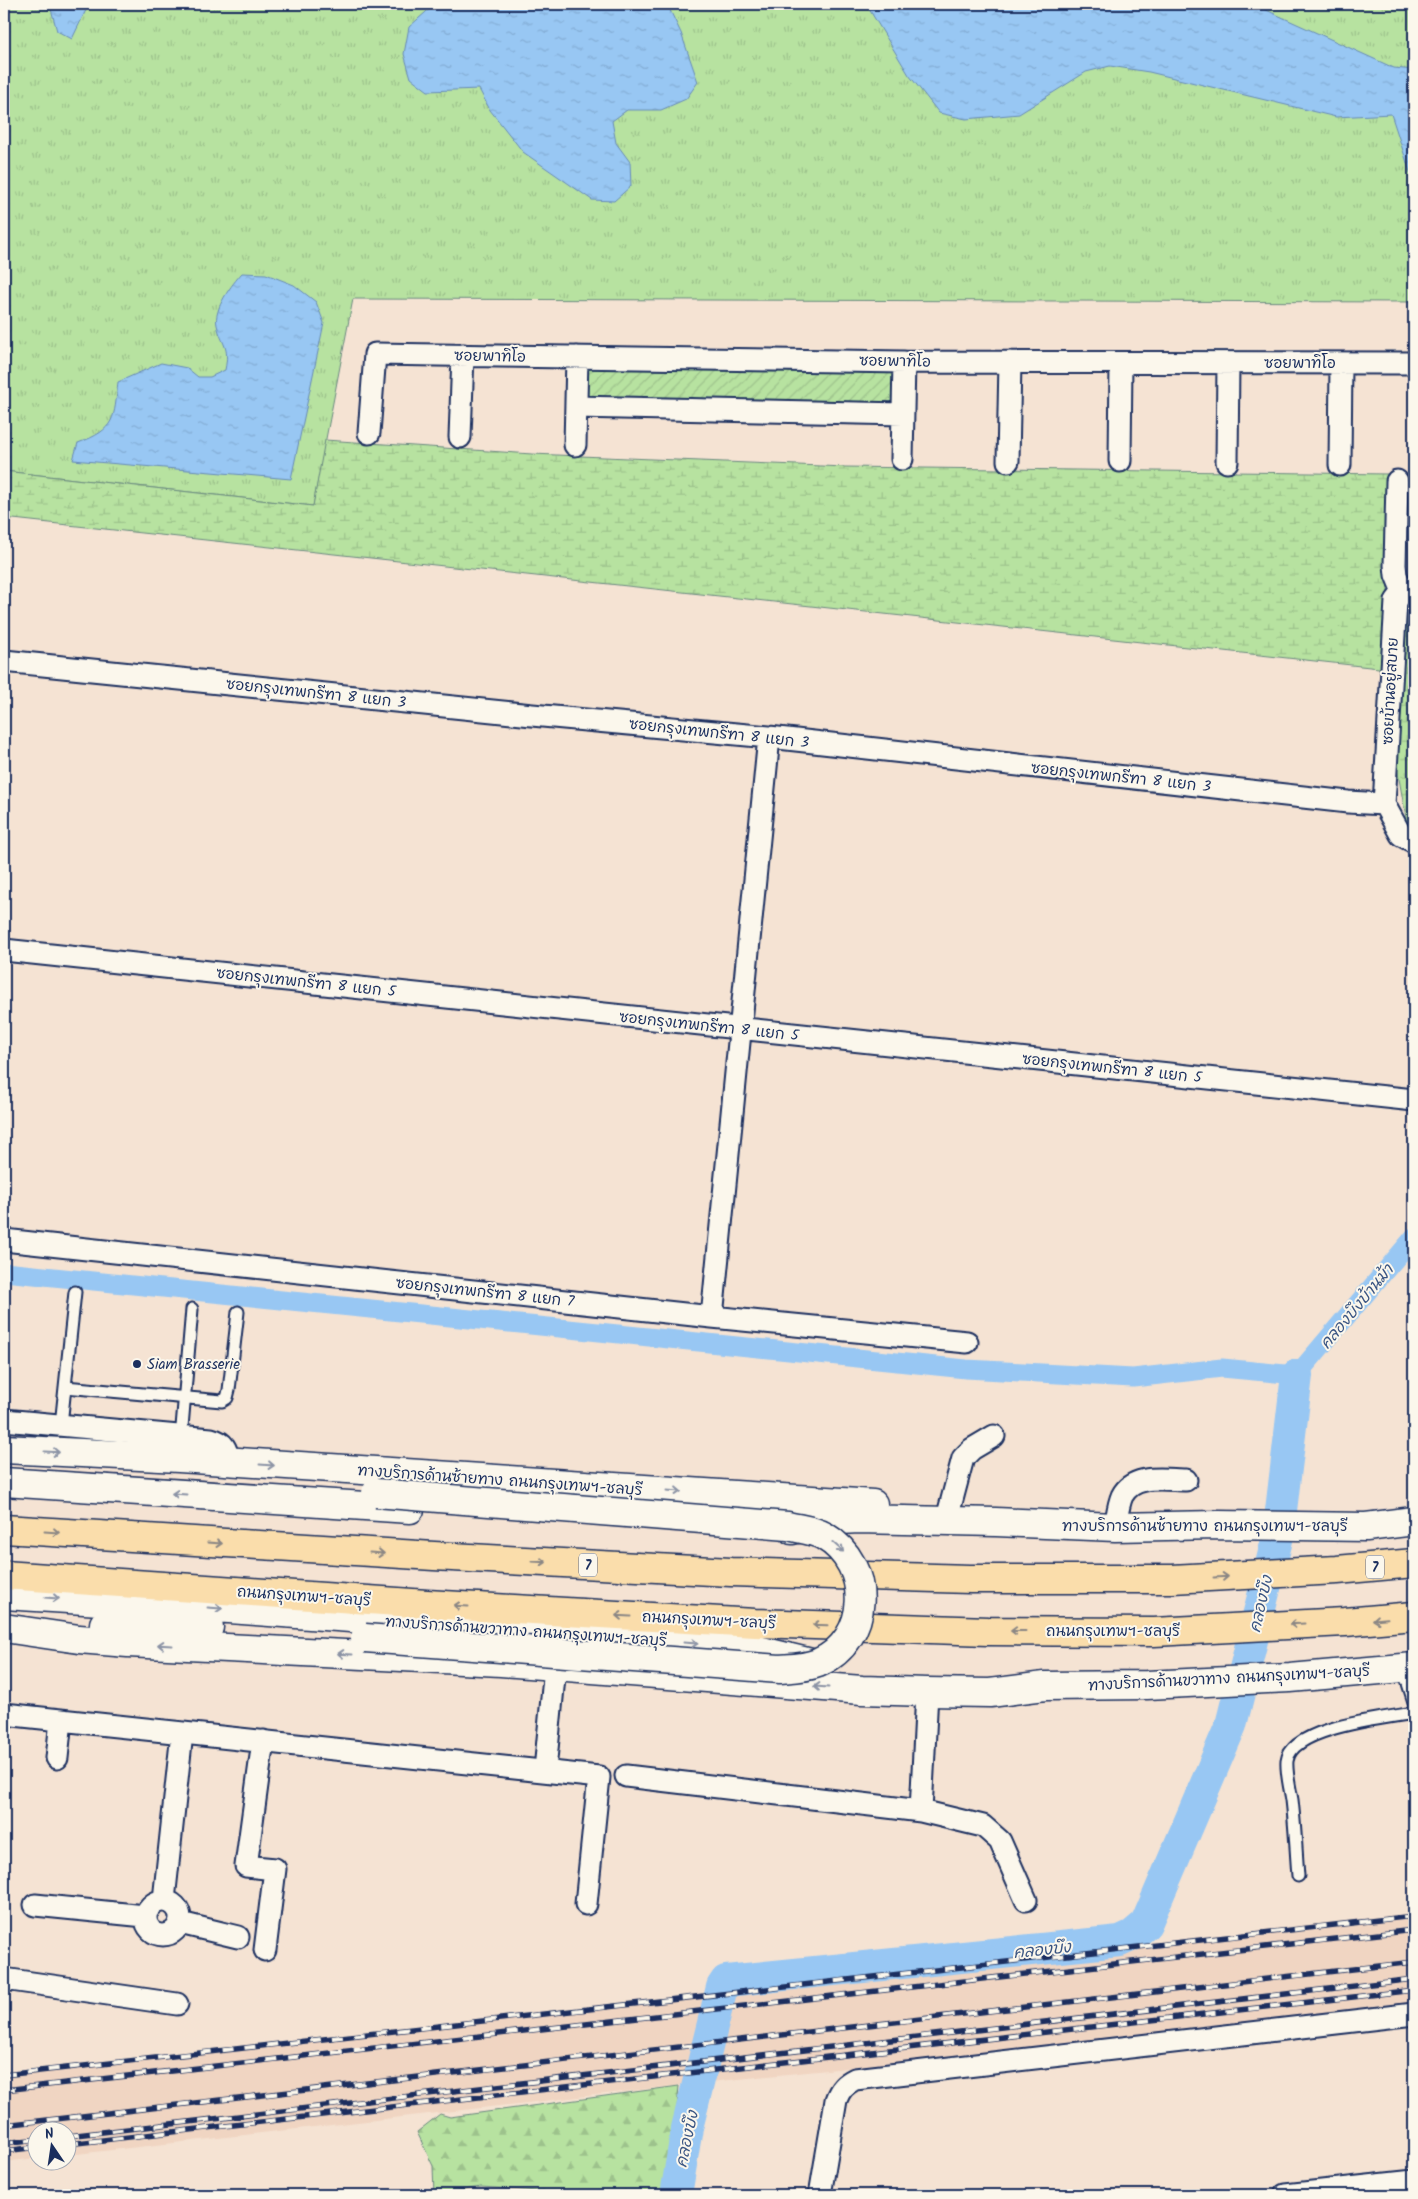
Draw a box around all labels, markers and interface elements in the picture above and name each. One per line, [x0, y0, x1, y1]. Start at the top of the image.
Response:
street label: ซอยพาทิโอ [454, 344, 526, 370]
street label: ซอยพาทิโอ [859, 349, 931, 375]
street label: ซอยพาทิโอ [1264, 352, 1336, 376]
street label: ซอยบ้านอยู่สบาย [1376, 637, 1406, 745]
street label: ซอยกรุงเทพกรีฑา 8 แยก 3 [225, 673, 408, 715]
street label: ซอยกรุงเทพกรีฑา 8 แยก 3 [628, 713, 811, 755]
street label: ซอยกรุงเทพกรีฑา 8 แยก 3 [1030, 757, 1213, 799]
street label: ซอยกรุงเทพกรีฑา 8 แยก 5 [215, 962, 398, 1004]
street label: ซอยกรุงเทพกรีฑา 8 แยก 5 [618, 1006, 801, 1048]
street label: ซอยกรุงเทพกรีฑา 8 แยก 5 [1021, 1048, 1204, 1090]
water label: คลองบึงบ้านม้า [1314, 1258, 1401, 1355]
street label: ซอยกรุงเทพกรีฑา 8 แยก 7 [395, 1272, 576, 1314]
place label: Siam Brasserie [147, 1353, 240, 1377]
marker: Siam Brasserie [131, 1358, 143, 1370]
one-way arrow [44, 1447, 60, 1456]
street label: ทางบริการด้านซ้ายทาง ถนนกรุงเทพฯ-ชลบุรี [357, 1459, 644, 1503]
one-way arrow [259, 1460, 275, 1469]
one-way arrow [665, 1487, 681, 1496]
one-way arrow [171, 1489, 187, 1498]
street label: ทางบริการด้านซ้ายทาง ถนนกรุงเทพฯ-ชลบุรี [1062, 1515, 1348, 1539]
one-way arrow [44, 1528, 60, 1537]
one-way arrow [206, 1538, 222, 1547]
one-way arrow [831, 1541, 844, 1553]
one-way arrow [369, 1548, 385, 1557]
road number: 7 [579, 1554, 597, 1576]
road number: 7 [1366, 1555, 1384, 1578]
one-way arrow [531, 1558, 547, 1567]
one-way arrow [1213, 1572, 1229, 1581]
water label: คลองบึง [1243, 1572, 1281, 1635]
street label: ถนนกรุงเทพฯ-ชลบุรี [236, 1580, 372, 1614]
one-way arrow [44, 1593, 60, 1602]
one-way arrow [453, 1602, 469, 1611]
one-way arrow [206, 1604, 222, 1613]
street label: ถนนกรุงเทพฯ-ชลบุรี [641, 1606, 777, 1637]
street label: ทางบริการด้านขวาทาง ถนนกรุงเทพฯ-ชลบุรี [384, 1610, 668, 1654]
one-way arrow [615, 1611, 631, 1620]
one-way arrow [1372, 1614, 1388, 1623]
street label: ถนนกรุงเทพฯ-ชลบุรี [1046, 1620, 1180, 1644]
one-way arrow [1289, 1620, 1305, 1629]
one-way arrow [813, 1621, 829, 1630]
one-way arrow [1010, 1626, 1026, 1636]
one-way arrow [683, 1639, 699, 1648]
one-way arrow [158, 1641, 174, 1650]
one-way arrow [337, 1650, 353, 1659]
street label: ทางบริการด้านขวาทาง ถนนกรุงเทพฯ-ชลบุรี [1087, 1660, 1371, 1698]
one-way arrow [814, 1682, 830, 1691]
water label: คลองบึง [1012, 1935, 1074, 1966]
water label: คลองบึง [669, 2107, 706, 2170]
north arrow [28, 2122, 78, 2172]
text: N [43, 2123, 56, 2146]

